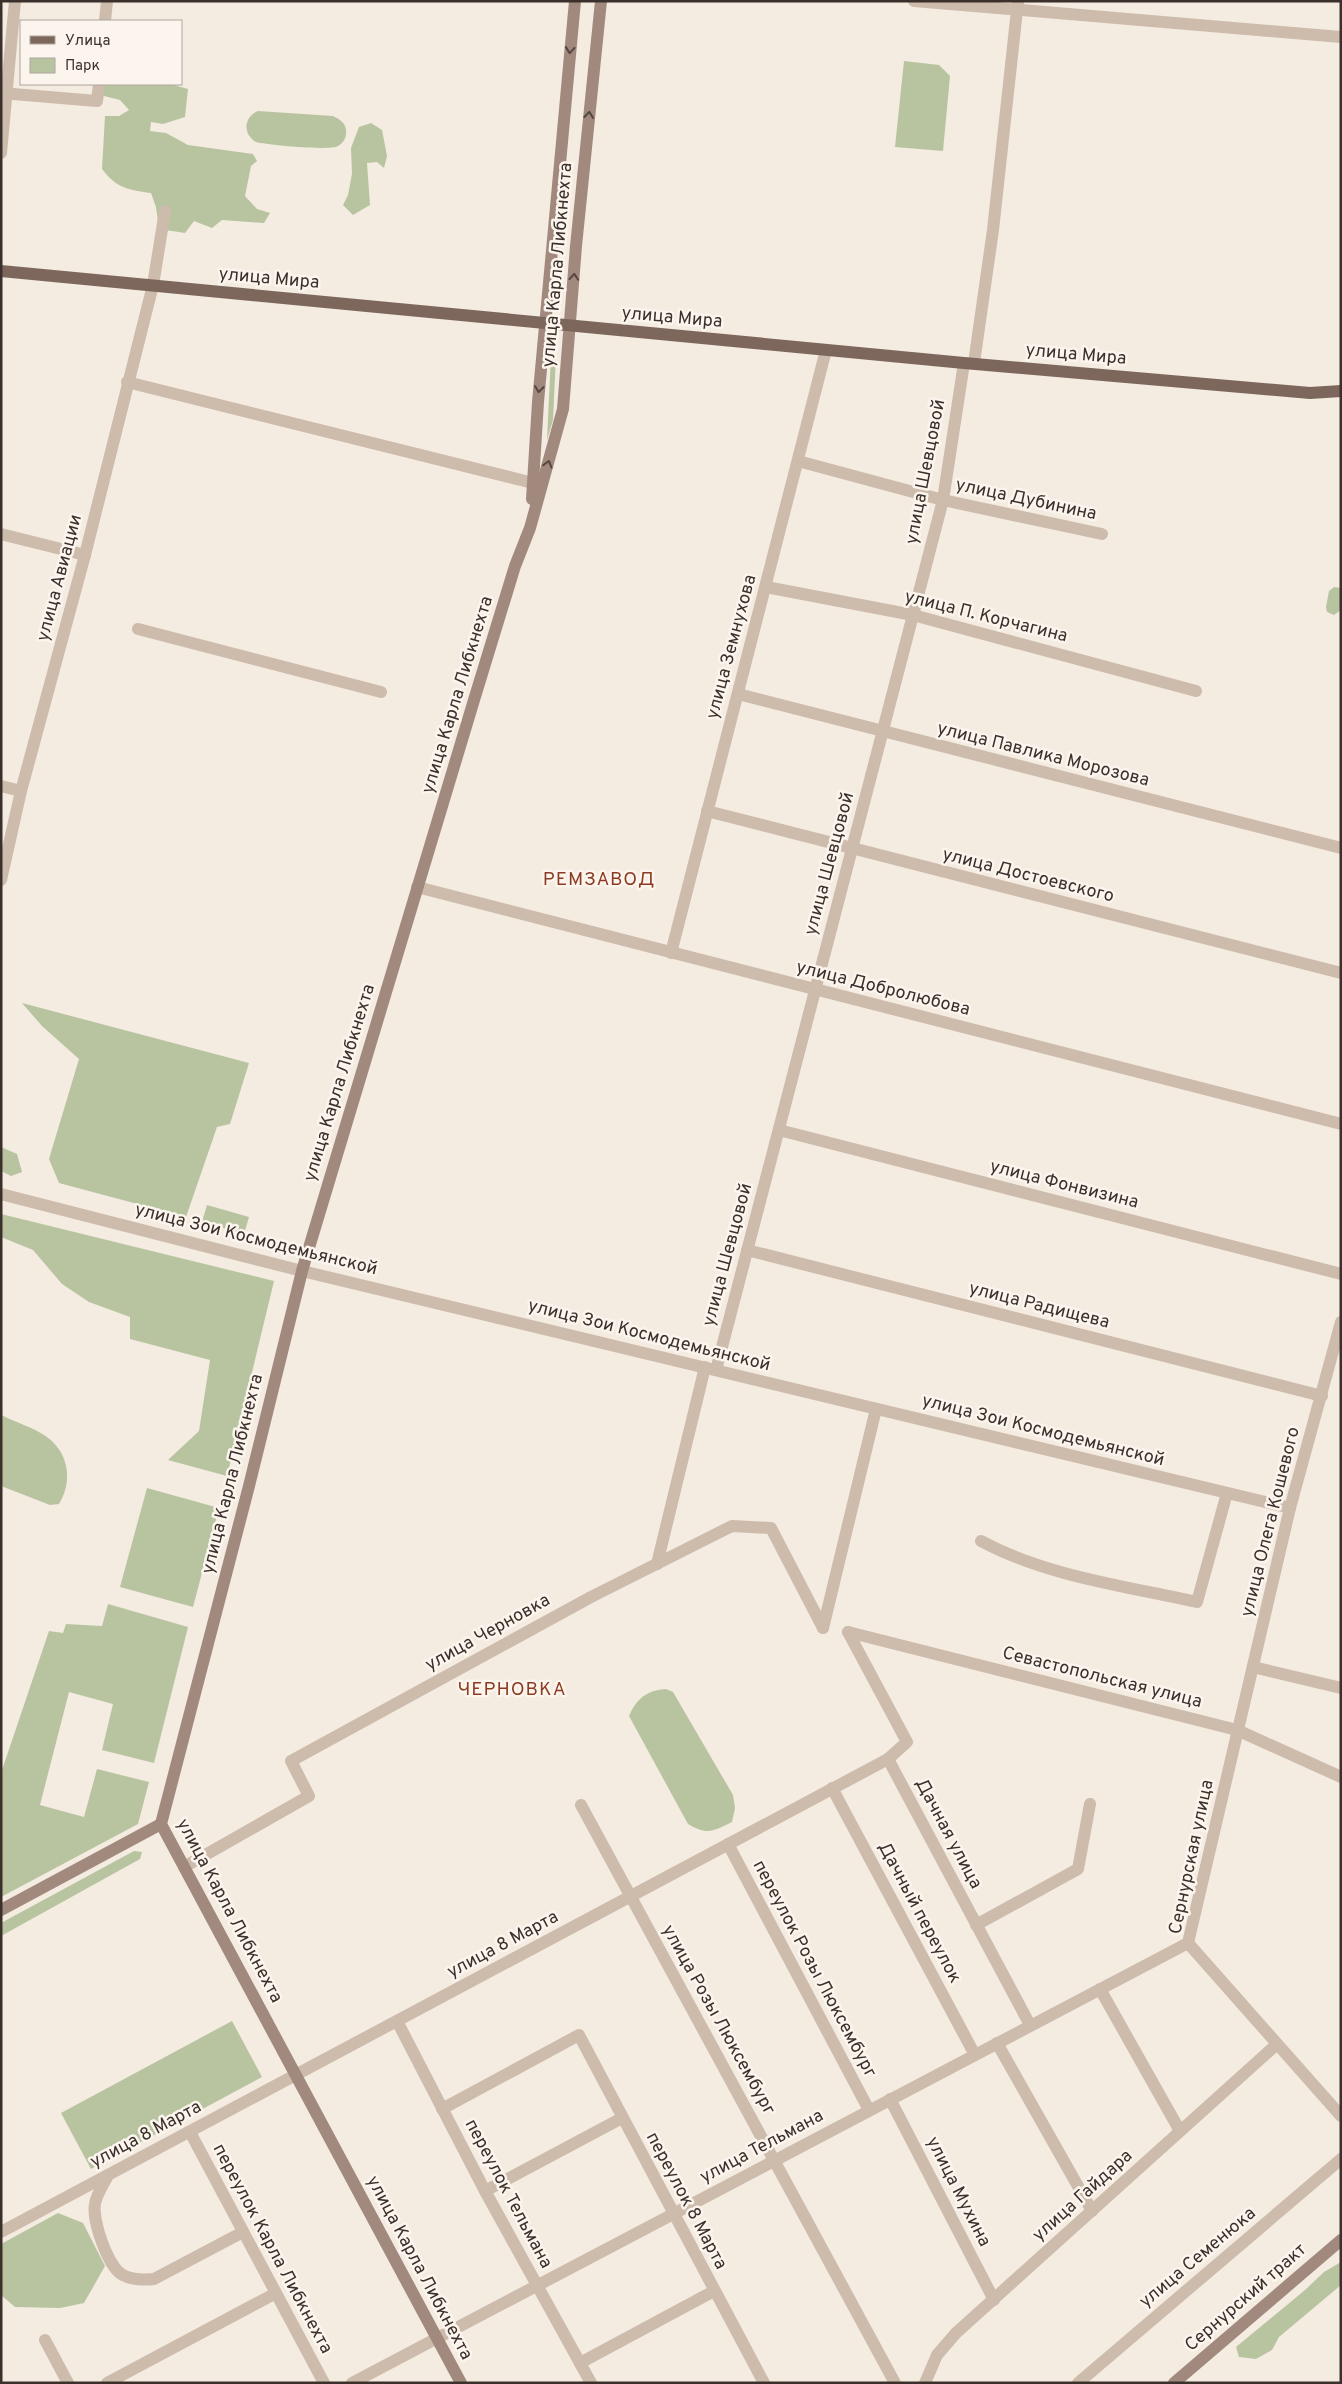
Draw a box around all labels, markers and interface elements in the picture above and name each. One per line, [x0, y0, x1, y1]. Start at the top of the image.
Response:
legend [20, 20, 182, 85]
text: Улица [65, 32, 110, 51]
one-way arrow [565, 46, 576, 54]
text: Парк [65, 57, 100, 76]
one-way arrow [583, 111, 594, 119]
street label: улица Карла Либкнехта [538, 162, 578, 368]
street label: улица Мира [218, 263, 320, 295]
one-way arrow [568, 272, 579, 280]
street label: улица Мира [621, 302, 723, 334]
street label: улица Мира [1025, 339, 1127, 371]
one-way arrow [534, 385, 545, 393]
street label: улица Шевцовой [901, 398, 951, 546]
one-way arrow [542, 461, 552, 469]
street label: улица Дубинина [953, 474, 1099, 526]
street label: улица Авиации [32, 512, 88, 644]
street label: улица Земнухова [702, 572, 762, 722]
street label: улица П. Корчагина [902, 586, 1070, 648]
street label: улица Карла Либкнехта [417, 593, 499, 797]
street label: улица Павлика Морозова [935, 717, 1151, 793]
street label: улица Шевцовой [800, 790, 860, 938]
street label: улица Достоевского [940, 844, 1116, 908]
district label: РЕМЗАВОД [543, 868, 655, 892]
street label: улица Добролюбова [794, 956, 972, 1022]
street label: улица Карла Либкнехта [299, 981, 381, 1185]
street label: улица Фонвизина [987, 1155, 1141, 1215]
street label: улица Шевцовой [698, 1181, 758, 1329]
street label: улица Зои Космодемьянской [132, 1199, 380, 1281]
street label: улица Радищева [966, 1277, 1112, 1335]
street label: улица Зои Космодемьянской [525, 1295, 773, 1377]
street label: улица Карла Либкнехта [197, 1372, 269, 1576]
street label: улица Зои Космодемьянской [919, 1390, 1167, 1472]
street label: улица Олега Кошевого [1236, 1425, 1306, 1619]
street label: улица Черновка [422, 1589, 554, 1677]
street label: Севастопольская улица [1000, 1642, 1204, 1714]
district label: ЧЕРНОВКА [457, 1678, 567, 1702]
street label: Дачная улица [909, 1775, 987, 1893]
street label: Сернурская улица [1164, 1778, 1220, 1936]
street label: улица Карла Либкнехта [171, 1815, 287, 2007]
street label: Дачный переулок [872, 1839, 966, 1987]
street label: переулок Розы Люксембург [747, 1856, 881, 2082]
street label: улица 8 Марта [443, 1906, 563, 1984]
street label: улица Розы Люксембург [656, 1921, 780, 2119]
street label: улица 8 Марта [86, 2096, 206, 2174]
street label: улица Тельмана [696, 2105, 828, 2189]
street label: переулок Тельмана [459, 2115, 557, 2273]
street label: переулок 8 Марта [640, 2128, 732, 2274]
street label: улица Мухина [920, 2133, 996, 2251]
street label: переулок Карла Либкнехта [207, 2140, 337, 2358]
street label: улица Гайдара [1028, 2145, 1138, 2247]
street label: улица Карла Либкнехта [361, 2172, 477, 2364]
street label: улица Семенюка [1135, 2203, 1261, 2313]
street label: Сернурский тракт [1180, 2239, 1312, 2357]

